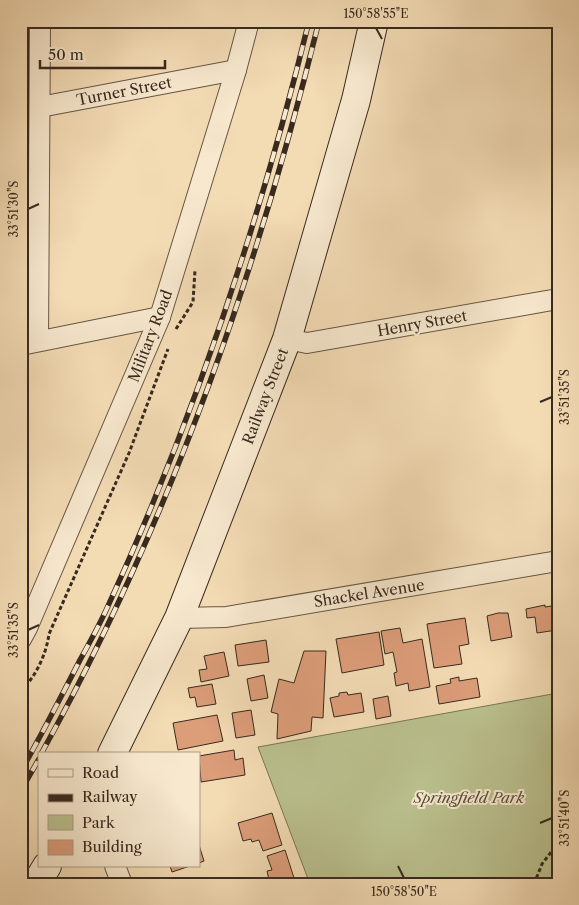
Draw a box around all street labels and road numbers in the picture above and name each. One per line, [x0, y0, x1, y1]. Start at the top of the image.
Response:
street label: Turner Street [75, 72, 174, 110]
street label: Military Road [124, 287, 176, 385]
street label: Henry Street [376, 306, 469, 340]
street label: Railway Street [238, 345, 292, 447]
street label: Shackel Avenue [312, 575, 426, 611]

